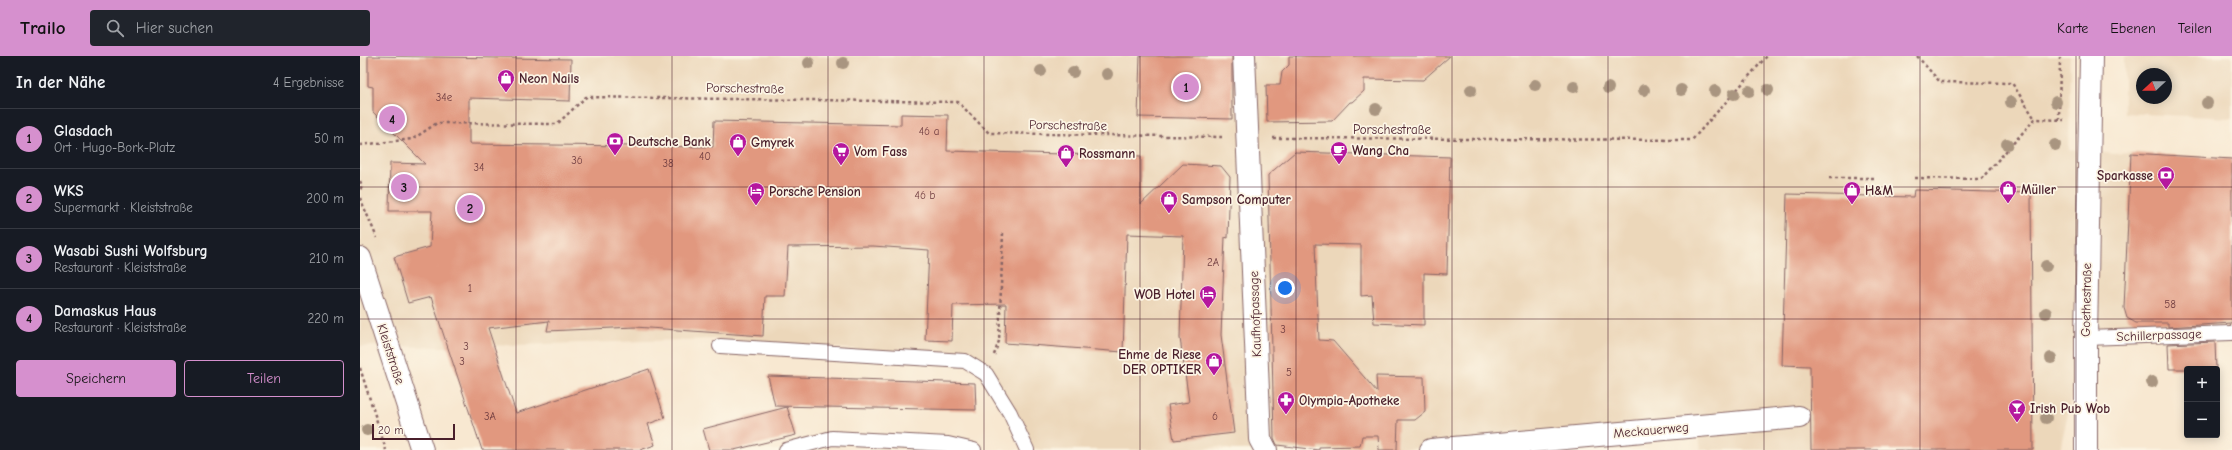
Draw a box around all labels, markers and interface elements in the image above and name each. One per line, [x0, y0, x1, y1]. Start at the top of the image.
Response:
search box [90, 10, 370, 46]
text: Trailo [20, 17, 66, 39]
icon: search [104, 17, 126, 39]
text: Hier suchen [136, 19, 213, 37]
text: Karte [2057, 20, 2088, 37]
text: Ebenen [2110, 20, 2156, 37]
text: Teilen [2178, 20, 2212, 37]
shop icon: Neon Nails [496, 68, 516, 93]
north arrow [2136, 68, 2172, 104]
place label: Neon Nails [519, 71, 580, 86]
pin: 1 [1173, 72, 1199, 102]
text: In der Nähe [16, 73, 105, 92]
text: 4 Ergebnisse [273, 75, 344, 90]
street label: Porschestraße [706, 80, 785, 96]
house number: 34e [436, 91, 453, 104]
pin: 4 [379, 104, 405, 134]
street label: Porschestraße [1029, 117, 1108, 133]
text: Glasdach [54, 122, 113, 140]
street label: Porschestraße [1353, 122, 1431, 137]
house number: 46 a [919, 125, 939, 138]
text: 1 [26, 131, 32, 146]
text: 50 m [314, 131, 344, 146]
bank icon: Deutsche Bank [605, 131, 625, 156]
shop icon: Gmyrek [728, 132, 748, 157]
place label: Deutsche Bank [628, 134, 712, 149]
place label: Gmyrek [751, 135, 795, 150]
text: Ort · Hugo-Bork-Platz [54, 140, 175, 155]
cafe icon: Wang Cha [1329, 140, 1349, 165]
supermarket icon: Vom Fass [831, 141, 851, 166]
shop icon: Rossmann [1056, 143, 1076, 168]
place label: Wang Cha [1352, 143, 1409, 158]
place label: Vom Fass [854, 144, 908, 159]
place label: Rossmann [1079, 146, 1135, 161]
house number: 40 [699, 150, 711, 163]
house number: 36 [571, 154, 583, 167]
house number: 38 [662, 157, 674, 170]
house number: 34 [474, 161, 484, 174]
bank icon: Sparkasse [2156, 165, 2176, 190]
place label: Sparkasse [2097, 168, 2154, 183]
pin: 3 [391, 172, 417, 202]
shop icon: Müller [1998, 179, 2018, 204]
shop icon: H&M [1842, 180, 1862, 205]
hotel icon: Porsche Pension [746, 181, 766, 206]
text: WKS [54, 182, 83, 200]
place label: Müller [2021, 182, 2057, 197]
place label: H&M [1865, 183, 1893, 198]
place label: Porsche Pension [769, 184, 861, 199]
house number: 46 b [915, 189, 936, 202]
shop icon: Sampson Computer [1159, 189, 1179, 214]
text: 2 [26, 191, 32, 206]
text: 200 m [306, 191, 344, 206]
place label: Sampson Computer [1182, 192, 1291, 207]
pin: 2 [457, 193, 483, 223]
text: Supermarkt · Kleiststraße [54, 200, 193, 215]
text: Wasabi Sushi Wolfsburg [54, 242, 208, 260]
text: 3 [26, 251, 32, 266]
text: 210 m [309, 251, 344, 266]
house number: 2A [1207, 256, 1220, 269]
text: Restaurant · Kleiststraße [54, 260, 187, 275]
street label: Goethestraße [2078, 262, 2094, 337]
street label: Kaufhofpassage [1246, 270, 1264, 357]
your location [1275, 278, 1295, 298]
house number: 1 [468, 282, 472, 295]
hotel icon: WOB Hotel [1198, 284, 1218, 309]
place label: WOB Hotel [1134, 287, 1195, 302]
house number: 58 [2164, 298, 2176, 311]
text: Damaskus Haus [54, 302, 156, 320]
text: 4 [26, 311, 32, 326]
text: 220 m [307, 311, 344, 326]
text: Restaurant · Kleiststraße [54, 320, 187, 335]
street label: Kleiststraße [374, 322, 408, 387]
house number: 3 [1280, 323, 1286, 336]
street label: Schillerpassage [2116, 326, 2202, 344]
house number: 3 [463, 340, 469, 353]
place label: Ehme de Riese DER OPTIKER [1118, 347, 1202, 377]
shop icon: Ehme de Riese DER OPTIKER [1204, 351, 1224, 376]
house number: 3 [459, 355, 465, 368]
button: Speichern [16, 360, 176, 397]
button: Teilen [184, 360, 344, 397]
house number: 5 [1286, 366, 1292, 379]
map controls [2184, 366, 2220, 438]
button: + [2184, 366, 2220, 402]
pharmacy icon: Olympia-Apotheke [1276, 390, 1296, 415]
place label: Olympia-Apotheke [1299, 393, 1400, 408]
bar icon: Irish Pub Wob [2007, 398, 2027, 423]
place label: Irish Pub Wob [2030, 401, 2110, 416]
button: − [2184, 402, 2220, 438]
house number: 3A [484, 410, 497, 423]
house number: 6 [1212, 410, 1218, 423]
street label: Meckauerweg [1613, 419, 1689, 441]
scale bar [372, 422, 455, 441]
text: 20 m [378, 424, 403, 437]

